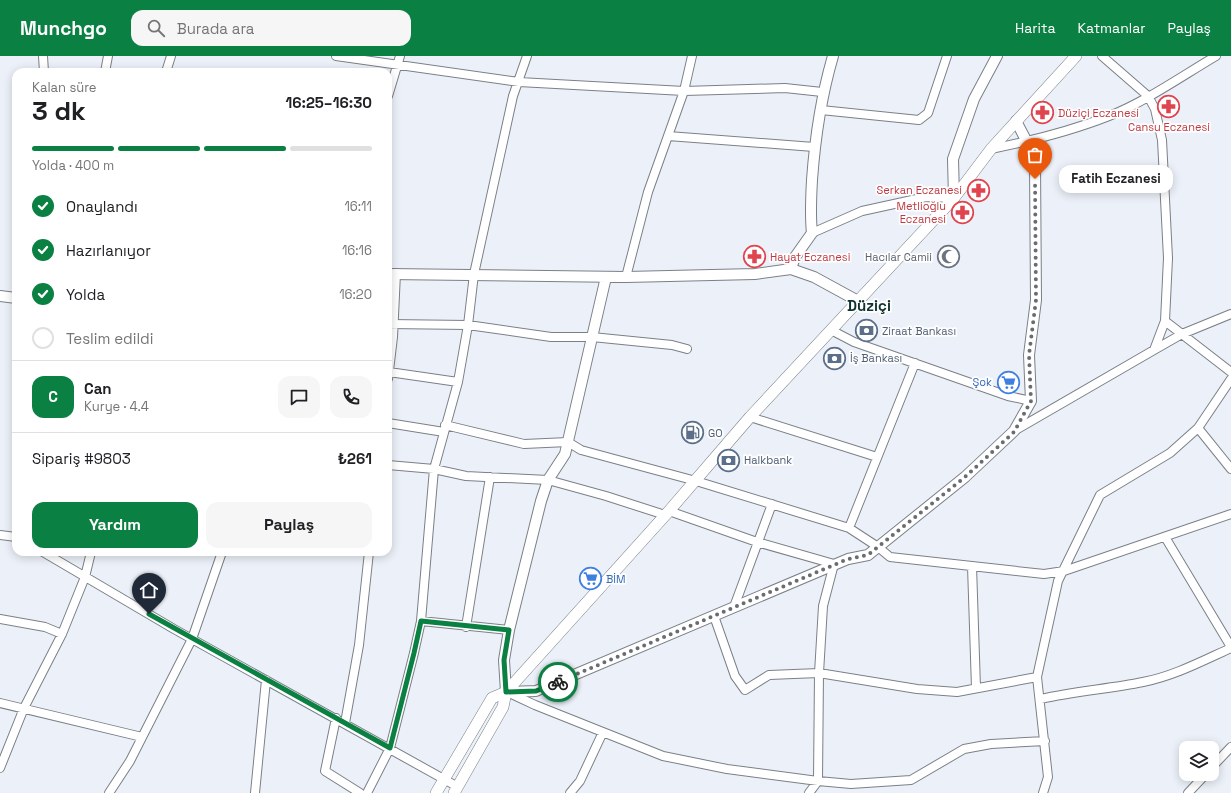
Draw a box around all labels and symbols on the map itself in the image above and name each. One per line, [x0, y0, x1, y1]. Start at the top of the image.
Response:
pharmacy icon: Cansu Eczanesi [1156, 94, 1182, 120]
pharmacy icon: Düziçi Eczanesi [1029, 100, 1055, 126]
place label: Düziçi Eczanesi [1058, 106, 1139, 120]
place label: Cansu Eczanesi [1128, 120, 1210, 134]
pin [1018, 138, 1052, 179]
callout: Fatih Eczanesi [1059, 165, 1173, 193]
pharmacy icon: Serkan Eczanesi [965, 177, 991, 203]
place label: Serkan Eczanesi [877, 183, 962, 197]
place label: Metlioğlu Eczanesi [896, 199, 946, 226]
pharmacy icon: Metlioğlu Eczanesi [949, 199, 975, 225]
pharmacy icon: Hayat Eczanesi [741, 244, 767, 270]
mosque icon: Hacılar Camii [935, 244, 961, 270]
place label: Hayat Eczanesi [770, 250, 851, 264]
place label: Hacılar Camii [865, 250, 932, 264]
district label: Düziçi [847, 296, 891, 315]
bank icon: Ziraat Bankası [853, 318, 879, 344]
place label: Ziraat Bankası [882, 324, 956, 338]
bank icon: İş Bankası [822, 345, 848, 371]
place label: İş Bankası [850, 351, 902, 365]
supermarket icon: Şok [995, 369, 1021, 395]
place label: Şok [973, 375, 992, 389]
fuel station icon: GO [679, 420, 705, 446]
place label: GO [708, 426, 723, 440]
bank icon: Halkbank [715, 447, 741, 473]
place label: Halkbank [744, 453, 792, 467]
supermarket icon: BİM [578, 566, 604, 592]
place label: BİM [606, 572, 625, 586]
pin [132, 573, 166, 614]
courier [538, 662, 578, 702]

